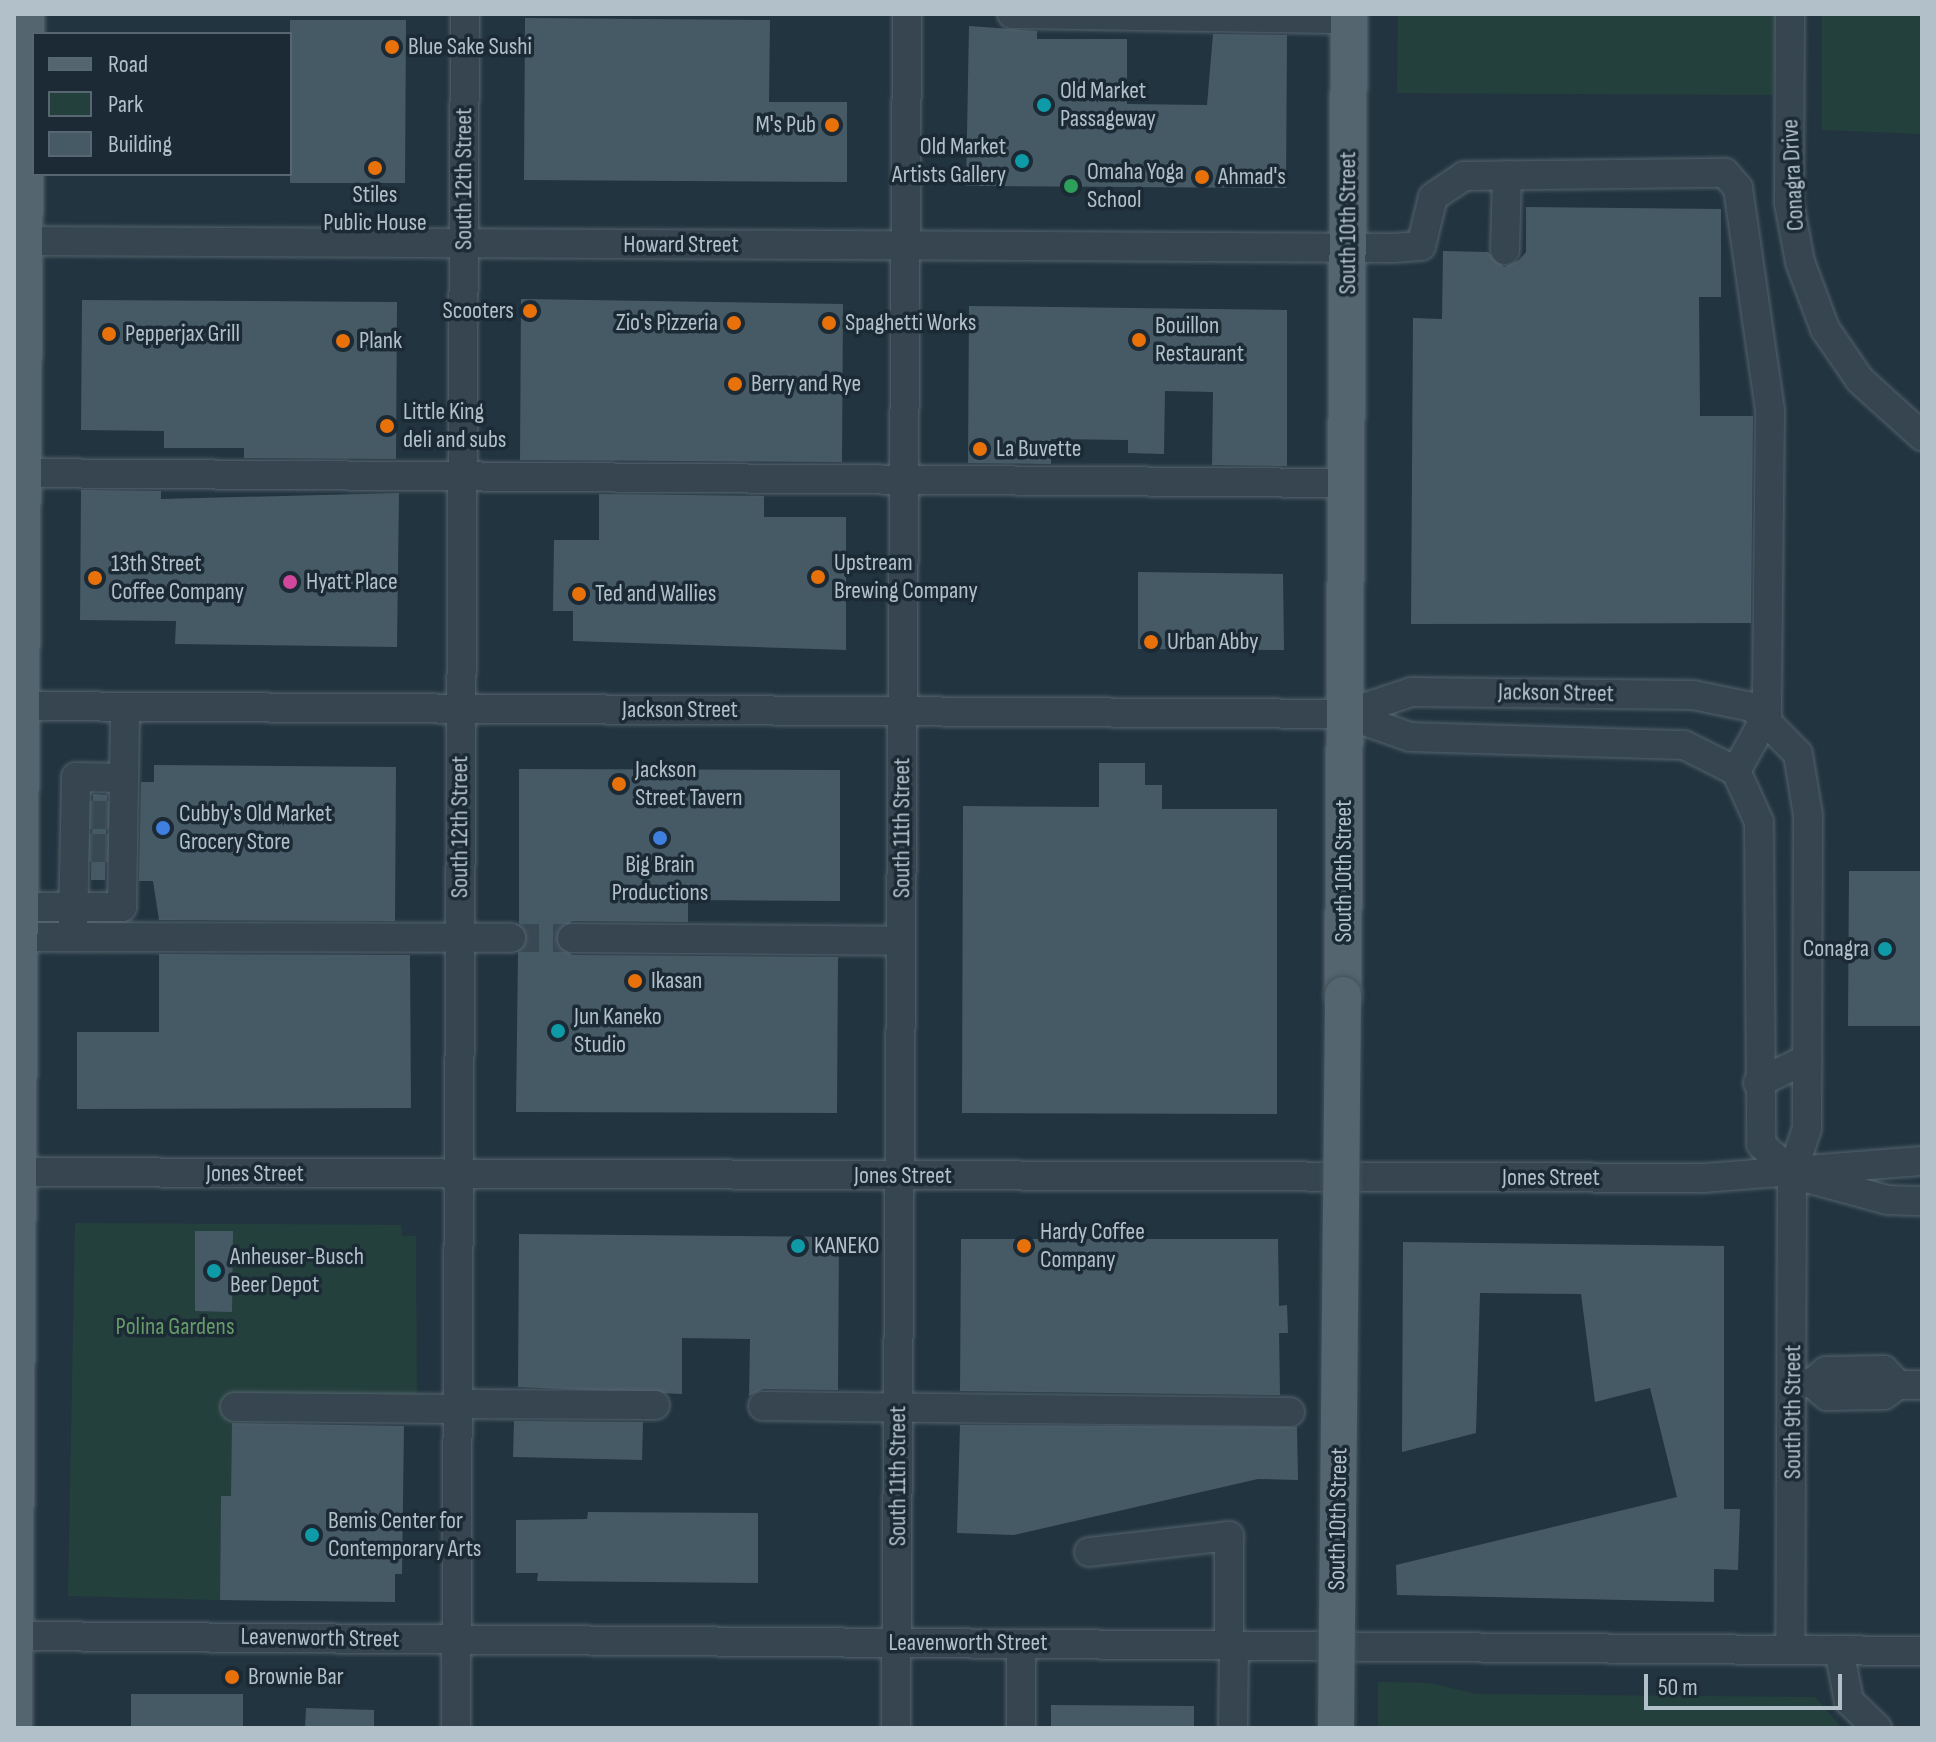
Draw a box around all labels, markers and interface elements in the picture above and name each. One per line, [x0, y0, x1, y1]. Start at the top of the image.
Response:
legend [32, 32, 292, 176]
place label: Blue Sake Sushi [408, 33, 532, 61]
marker: Blue Sake Sushi [383, 38, 401, 56]
text: Road [108, 50, 148, 79]
place label: Old Market Passageway [1060, 77, 1156, 133]
text: Park [108, 90, 143, 119]
marker: Old Market Passageway [1035, 96, 1053, 114]
street label: South 12th Street [450, 108, 478, 250]
place label: M's Pub [755, 111, 816, 139]
marker: M's Pub [823, 116, 841, 134]
street label: Conagra Drive [1776, 118, 1810, 232]
text: Building [108, 130, 172, 159]
place label: Old Market Artists Gallery [892, 133, 1006, 189]
marker: Old Market Artists Gallery [1013, 152, 1031, 170]
street label: South 10th Street [1334, 152, 1362, 294]
place label: Omaha Yoga School [1087, 158, 1184, 214]
marker: Stiles Public House [366, 159, 384, 177]
place label: Ahmad's [1218, 163, 1286, 191]
marker: Ahmad's [1193, 168, 1211, 186]
marker: Omaha Yoga School [1062, 177, 1080, 195]
place label: Stiles Public House [323, 181, 427, 237]
street label: Howard Street [623, 231, 739, 259]
place label: Scooters [442, 297, 514, 325]
marker: Scooters [521, 302, 539, 320]
place label: Zio's Pizzeria [616, 309, 718, 337]
place label: Spaghetti Works [845, 309, 976, 337]
place label: Bouillon Restaurant [1155, 312, 1244, 368]
marker: Zio's Pizzeria [725, 314, 743, 332]
marker: Spaghetti Works [820, 314, 838, 332]
place label: Pepperjax Grill [125, 320, 240, 348]
marker: Pepperjax Grill [100, 325, 118, 343]
place label: Plank [359, 327, 402, 355]
marker: Bouillon Restaurant [1130, 331, 1148, 349]
marker: Plank [334, 332, 352, 350]
place label: Berry and Rye [751, 370, 861, 398]
marker: Berry and Rye [726, 375, 744, 393]
place label: Little King deli and subs [403, 398, 506, 454]
marker: Little King deli and subs [378, 417, 396, 435]
place label: La Buvette [996, 435, 1081, 463]
marker: La Buvette [971, 440, 989, 458]
place label: Upstream Brewing Company [834, 549, 978, 605]
place label: 13th Street Coffee Company [111, 550, 244, 606]
place label: Hyatt Place [306, 568, 398, 596]
marker: Upstream Brewing Company [809, 568, 827, 586]
marker: 13th Street Coffee Company [86, 569, 104, 587]
marker: Hyatt Place [281, 573, 299, 591]
place label: Ted and Wallies [595, 580, 716, 608]
marker: Ted and Wallies [570, 585, 588, 603]
place label: Urban Abby [1167, 628, 1259, 656]
marker: Urban Abby [1142, 633, 1160, 651]
street label: Jackson Street [1498, 678, 1614, 708]
street label: Jackson Street [622, 696, 738, 724]
street label: South 12th Street [446, 756, 474, 898]
place label: Jackson Street Tavern [635, 756, 743, 812]
street label: South 11th Street [888, 758, 916, 898]
marker: Jackson Street Tavern [610, 775, 628, 793]
place label: Cubby's Old Market Grocery Store [179, 800, 332, 856]
street label: South 10th Street [1330, 800, 1358, 942]
marker: Cubby's Old Market Grocery Store [154, 819, 172, 837]
marker: Big Brain Productions [651, 829, 669, 847]
place label: Big Brain Productions [612, 851, 708, 907]
place label: Conagra [1803, 935, 1869, 963]
marker: Conagra [1876, 940, 1894, 958]
place label: Ikasan [651, 967, 702, 995]
marker: Ikasan [626, 972, 644, 990]
place label: Jun Kaneko Studio [574, 1003, 662, 1059]
marker: Jun Kaneko Studio [549, 1022, 567, 1040]
street label: Jones Street [206, 1160, 304, 1188]
street label: Jones Street [854, 1162, 952, 1190]
street label: Jones Street [1502, 1164, 1600, 1192]
place label: Hardy Coffee Company [1040, 1218, 1145, 1274]
place label: KANEKO [814, 1232, 880, 1260]
marker: KANEKO [789, 1237, 807, 1255]
marker: Hardy Coffee Company [1015, 1237, 1033, 1255]
place label: Anheuser-Busch Beer Depot [230, 1243, 364, 1299]
marker: Anheuser-Busch Beer Depot [205, 1262, 223, 1280]
park label: Polina Gardens [116, 1313, 234, 1341]
street label: South 9th Street [1779, 1345, 1807, 1479]
street label: South 11th Street [884, 1406, 912, 1546]
street label: South 10th Street [1322, 1447, 1354, 1591]
place label: Bemis Center for Contemporary Arts [328, 1507, 481, 1563]
marker: Bemis Center for Contemporary Arts [303, 1526, 321, 1544]
street label: Leavenworth Street [240, 1622, 400, 1654]
street label: Leavenworth Street [889, 1629, 1047, 1657]
scale bar [1648, 1658, 1846, 1708]
place label: Brownie Bar [248, 1663, 344, 1691]
marker: Brownie Bar [223, 1668, 241, 1686]
text: 50 m [1658, 1673, 1698, 1702]

